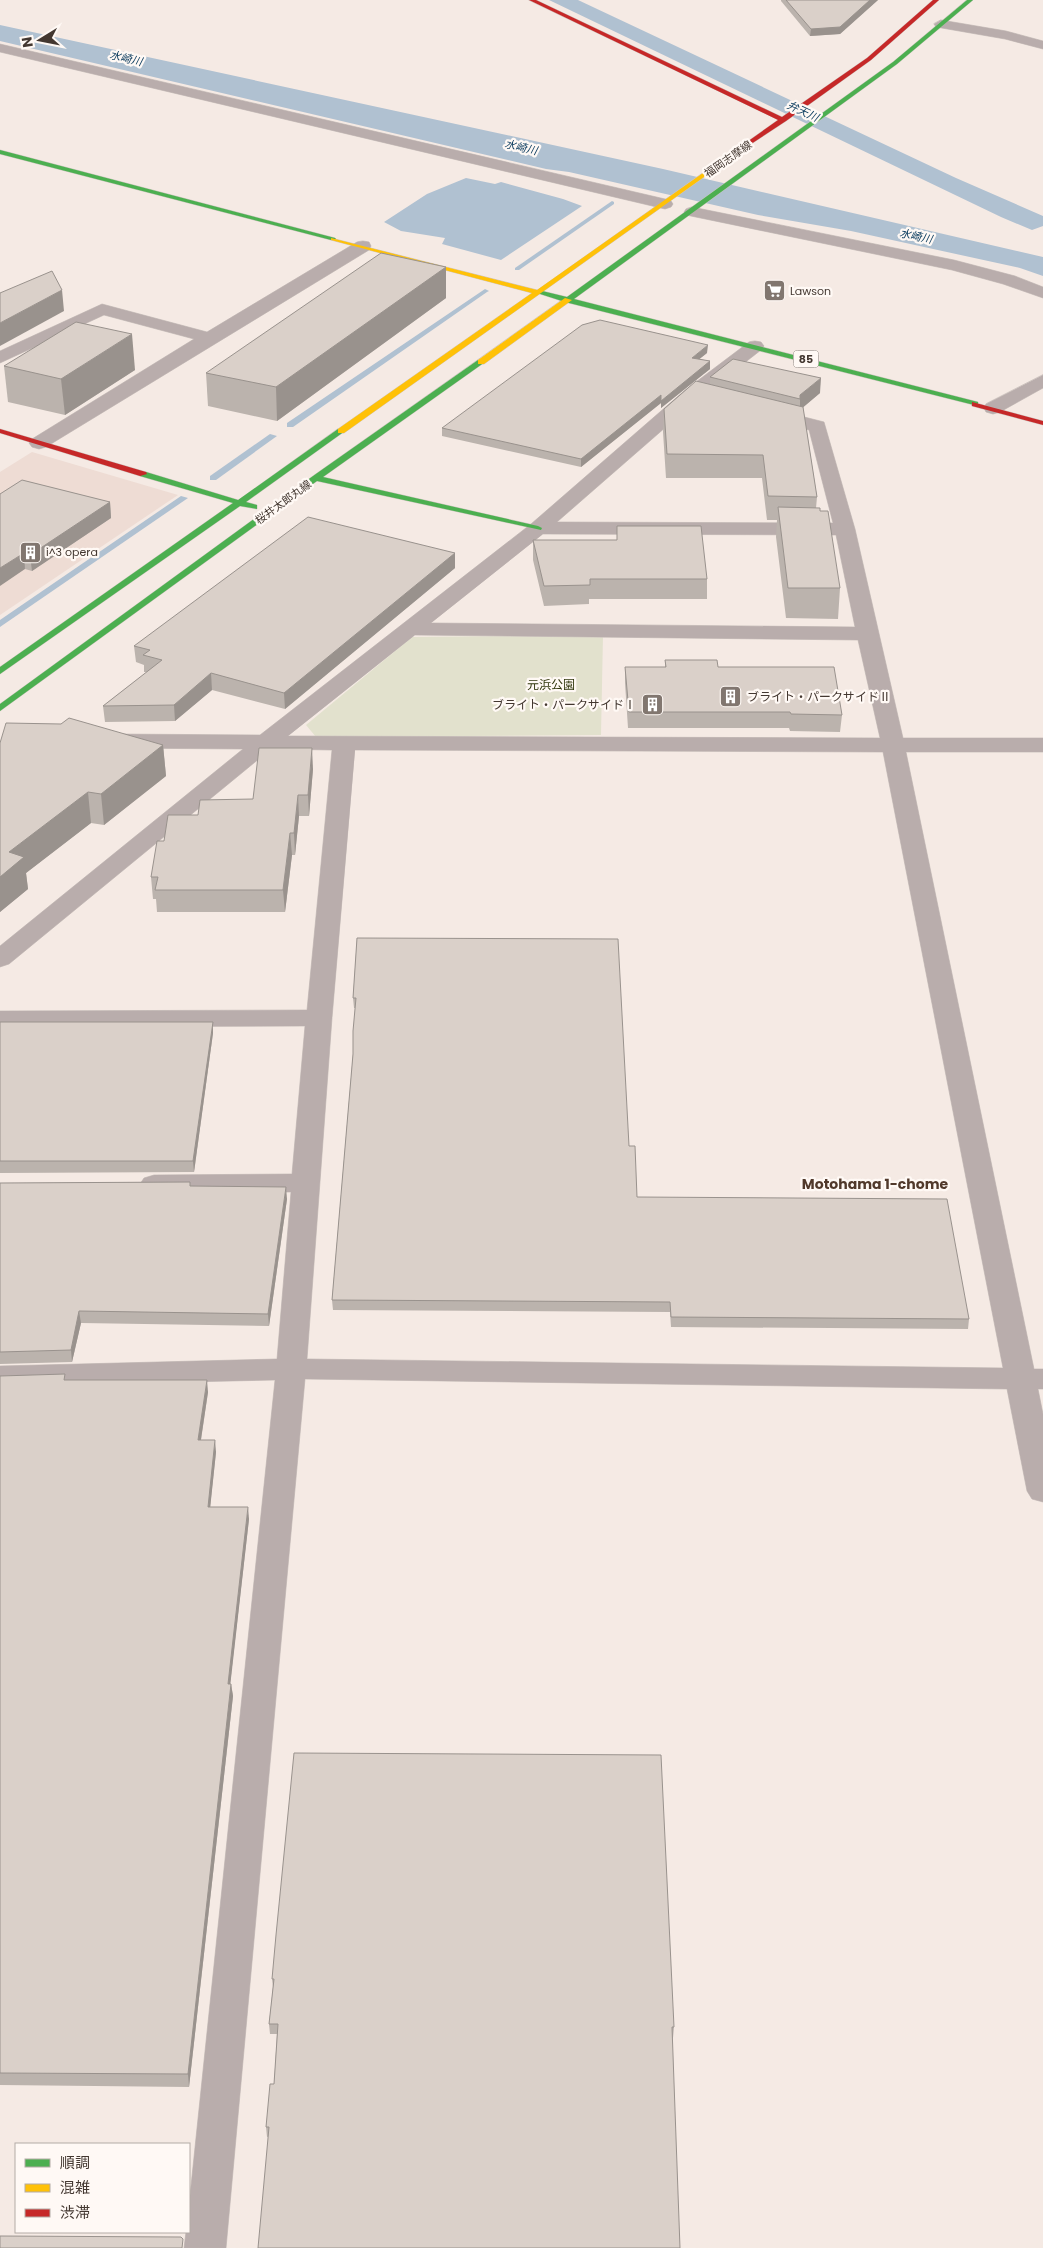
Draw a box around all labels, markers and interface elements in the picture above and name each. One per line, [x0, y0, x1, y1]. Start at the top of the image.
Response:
north arrow [15, 15, 65, 65]
text: N [16, 35, 38, 49]
water label: 水崎川 [108, 46, 145, 70]
water label: 弁天川 [785, 97, 822, 126]
water label: 水崎川 [503, 135, 540, 159]
street label: 福岡志摩線 [701, 137, 755, 181]
water label: 水崎川 [898, 225, 935, 247]
supermarket icon: Lawson [762, 279, 786, 303]
place label: Lawson [790, 283, 831, 299]
road number: 85 [794, 350, 818, 368]
street label: 桜井太郎丸線 [252, 476, 314, 528]
building icon: i^3 opera [18, 540, 42, 564]
place label: i^3 opera [46, 544, 98, 560]
park label: 元浜公園 [527, 676, 575, 693]
building icon: ブライト・パークサイドⅡ [719, 685, 743, 709]
place label: ブライト・パークサイドⅡ [747, 688, 891, 705]
building icon: ブライト・パークサイドⅠ [640, 693, 664, 717]
place label: ブライト・パークサイドⅠ [492, 696, 636, 713]
district label: Motohama 1-chome [802, 1174, 949, 1194]
legend [15, 2143, 190, 2233]
text: 順調 [60, 2152, 90, 2173]
text: 混雑 [60, 2177, 90, 2198]
text: 渋滞 [60, 2202, 90, 2223]

